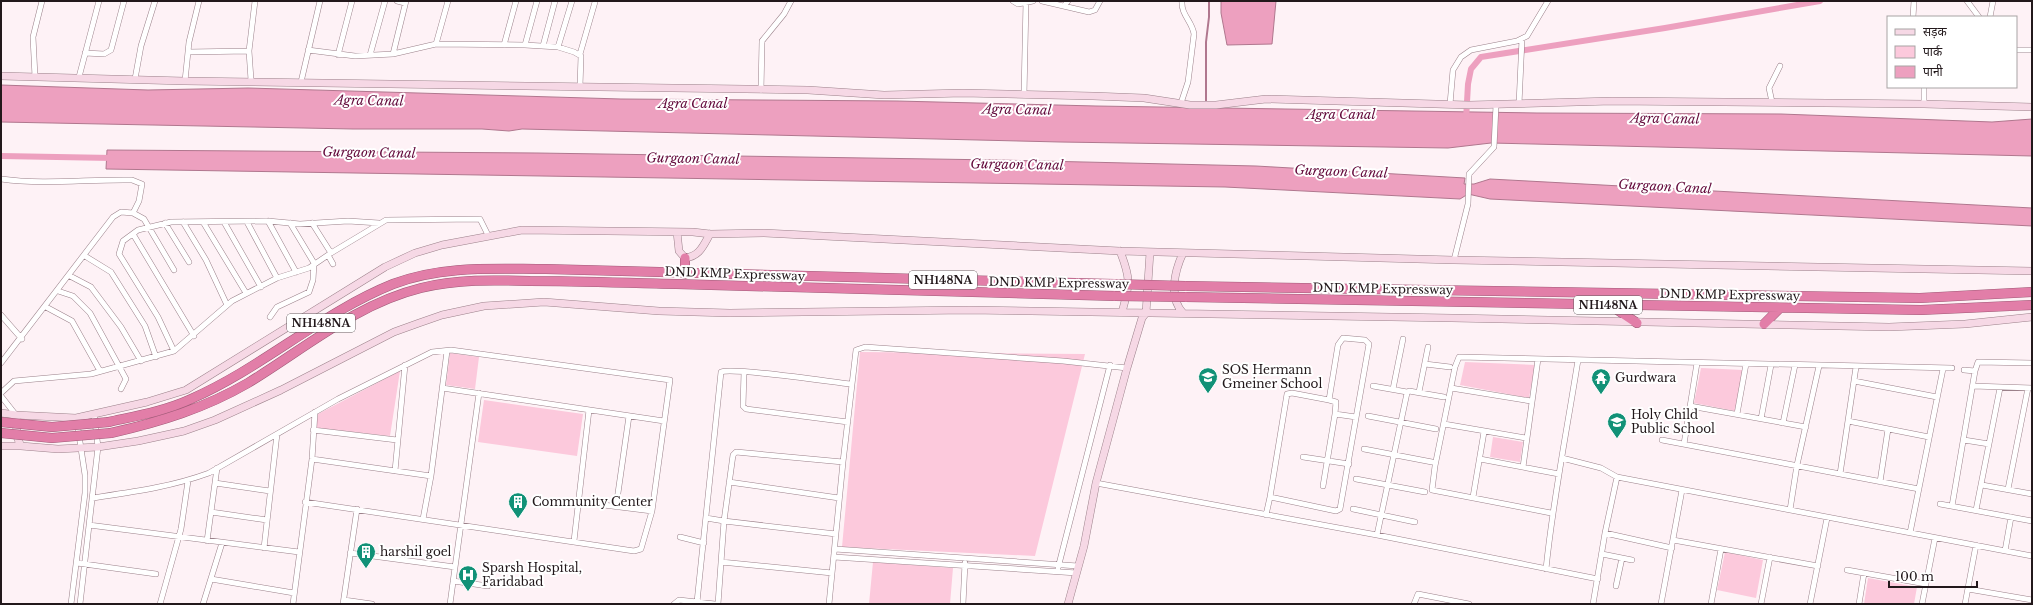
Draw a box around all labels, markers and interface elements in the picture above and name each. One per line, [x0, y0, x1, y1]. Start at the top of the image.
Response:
legend [1887, 16, 2017, 88]
text: सड़क [1923, 24, 1948, 39]
text: पार्क [1923, 44, 1943, 59]
text: पानी [1923, 64, 1944, 79]
water label: Agra Canal [332, 91, 405, 110]
water label: Agra Canal [656, 95, 729, 112]
water label: Agra Canal [980, 100, 1053, 119]
water label: Agra Canal [1304, 106, 1377, 123]
water label: Agra Canal [1628, 109, 1701, 128]
water label: Gurgaon Canal [322, 143, 417, 162]
water label: Gurgaon Canal [646, 149, 741, 168]
water label: Gurgaon Canal [970, 155, 1065, 174]
water label: Gurgaon Canal [1294, 161, 1389, 182]
water label: Gurgaon Canal [1618, 176, 1713, 197]
street label: DND KMP Expressway [664, 264, 806, 283]
road number: NH148NA [909, 271, 977, 289]
street label: DND KMP Expressway [989, 274, 1130, 291]
street label: DND KMP Expressway [1313, 280, 1454, 297]
street label: DND KMP Expressway [1660, 286, 1801, 303]
road number: NH148NA [1574, 296, 1642, 314]
road number: NH148NA [287, 314, 355, 332]
place label: SOS Hermann Gmeiner School [1222, 362, 1322, 391]
school or university icon: SOS Hermann Gmeiner School [1197, 366, 1219, 394]
temple icon: Gurdwara [1590, 367, 1612, 395]
place label: Gurdwara [1615, 370, 1677, 385]
place label: Holy Child Public School [1631, 407, 1715, 436]
school or university icon: Holy Child Public School [1606, 411, 1628, 439]
building icon: Community Center [507, 491, 529, 519]
place label: Community Center [532, 494, 653, 509]
building icon: harshil goel [355, 541, 377, 569]
place label: harshil goel [380, 544, 452, 559]
place label: Sparsh Hospital, Faridabad [482, 560, 582, 589]
scale bar [1889, 563, 1977, 589]
hospital icon: Sparsh Hospital, Faridabad [457, 564, 479, 592]
text: 100 m [1895, 569, 1934, 584]

